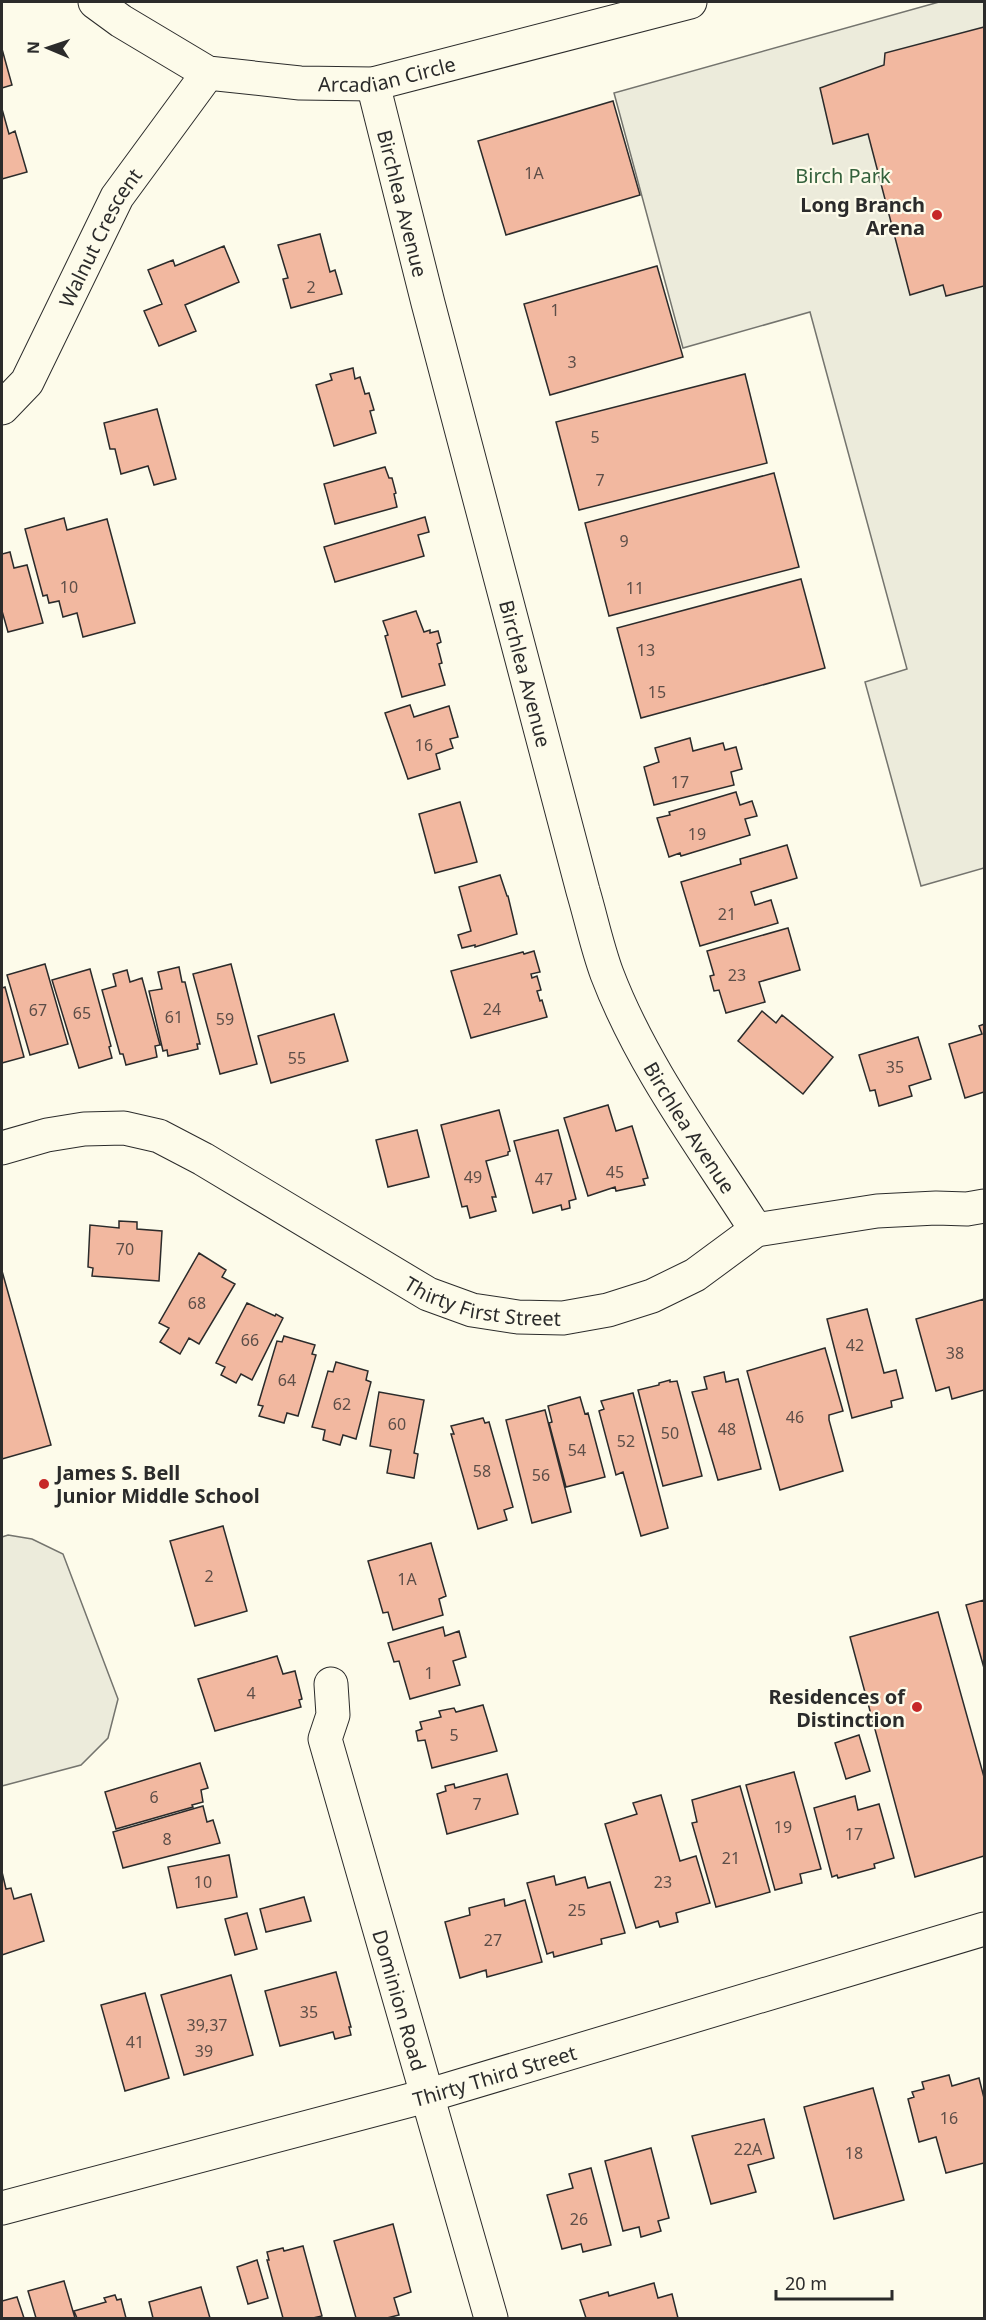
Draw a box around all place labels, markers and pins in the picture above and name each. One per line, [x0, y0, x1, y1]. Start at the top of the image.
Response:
place label: Long Branch Arena [800, 191, 925, 241]
marker: Long Branch Arena [930, 208, 944, 222]
place label: James S. Bell Junior Middle School [54, 1459, 260, 1509]
marker: James S. Bell Junior Middle School [37, 1477, 51, 1491]
place label: Residences of Distinction [769, 1683, 906, 1733]
marker: Residences of Distinction [910, 1700, 924, 1714]

